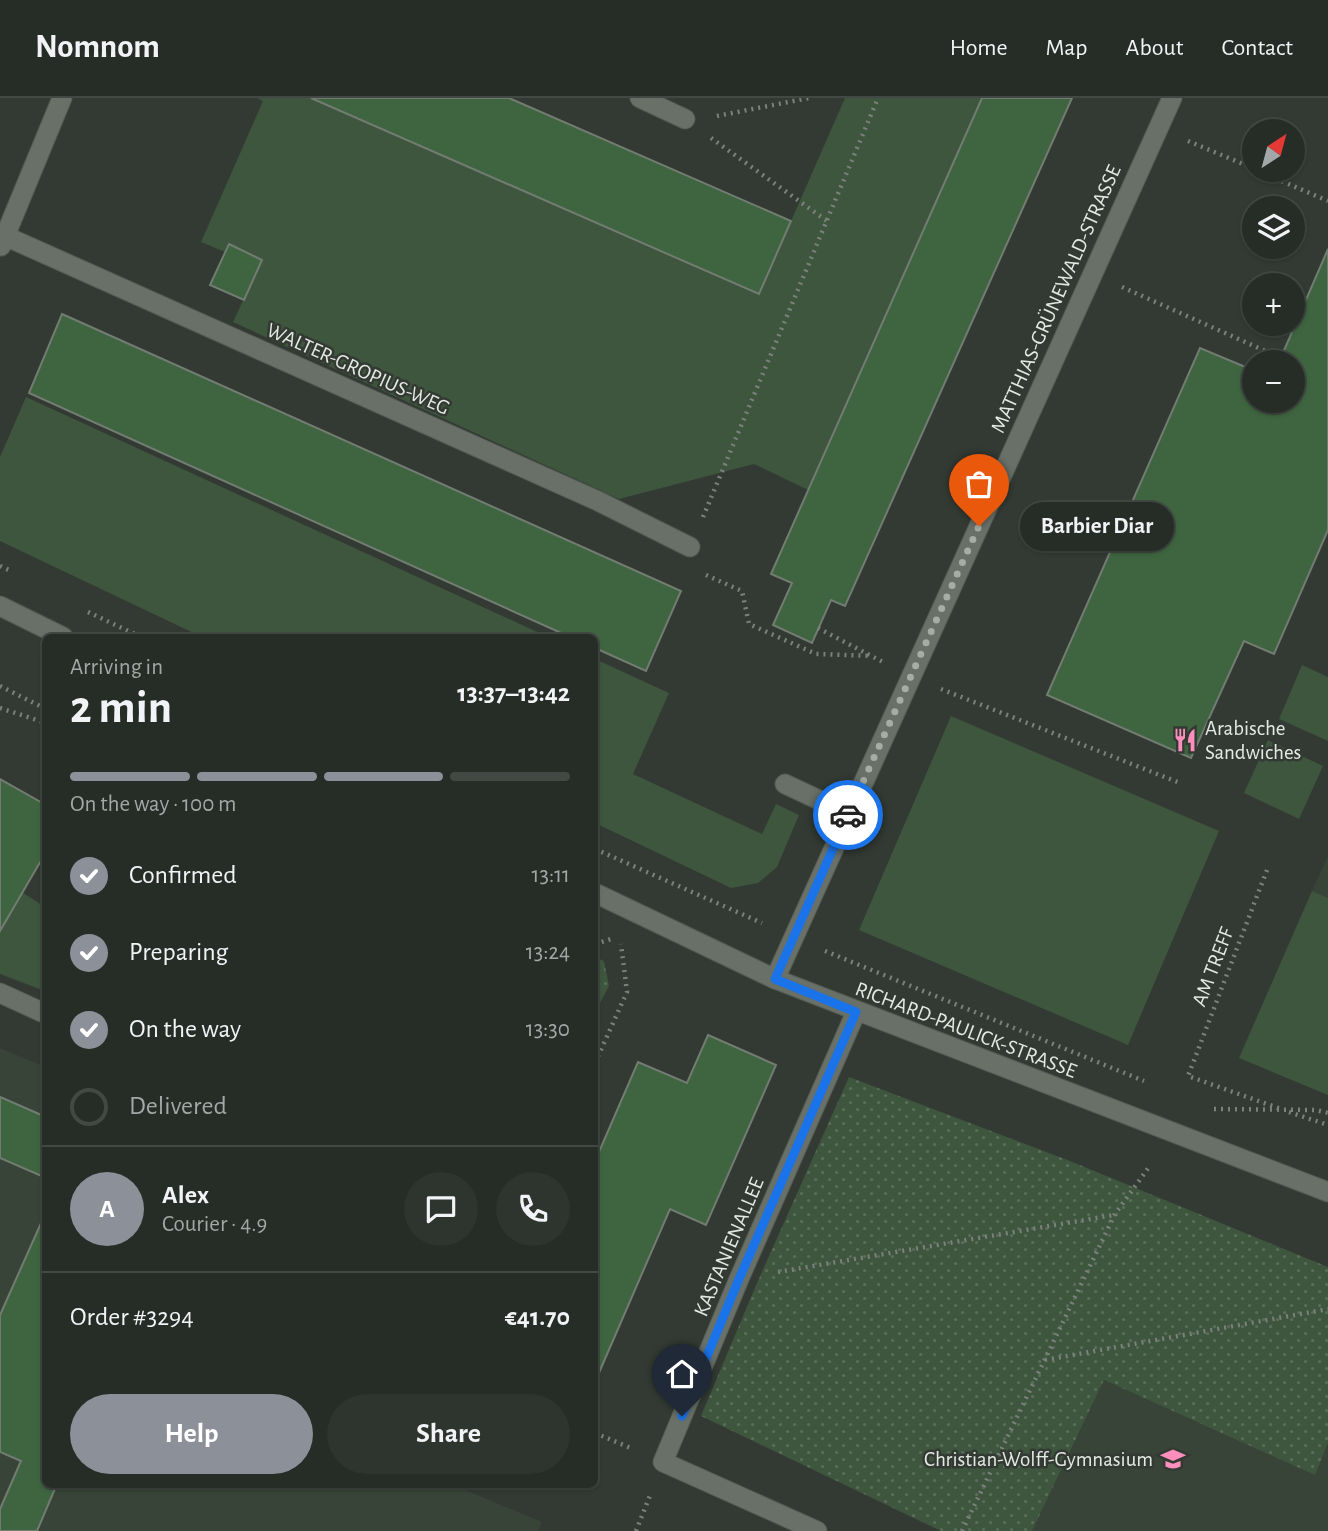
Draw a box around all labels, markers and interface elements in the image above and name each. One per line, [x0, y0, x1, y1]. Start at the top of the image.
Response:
text: Nomnom [35, 31, 160, 64]
text: Home [950, 36, 1008, 60]
text: Map [1046, 36, 1088, 60]
text: About [1126, 36, 1183, 60]
text: Contact [1221, 36, 1293, 60]
north arrow [1242, 119, 1306, 182]
map controls [1242, 119, 1305, 413]
street label: MATTHIAS-GRÜNEWALD-STRASSE [986, 161, 1125, 436]
button: layers [1242, 196, 1305, 259]
button: + [1242, 273, 1305, 336]
street label: WALTER-GROPIUS-WEG [263, 319, 453, 419]
button: − [1242, 350, 1305, 413]
pin [949, 454, 1009, 526]
icon: bag [960, 465, 998, 503]
callout: Barbier Diar [1021, 502, 1175, 550]
text: Barbier Diar [1041, 515, 1153, 538]
text: Arriving in [70, 656, 163, 679]
text: 13:37–13:42 [457, 680, 570, 706]
text: 2 min [70, 685, 172, 731]
place label: Arabische Sandwiches [1205, 718, 1301, 763]
restaurant icon: Arabische Sandwiches [1171, 726, 1199, 754]
courier [813, 780, 883, 850]
text: On the way · 100 m [70, 793, 237, 816]
icon: car [829, 796, 867, 834]
icon: check [70, 857, 108, 895]
text: Confirmed [129, 862, 237, 888]
text: 13:11 [532, 864, 570, 887]
street label: AM TREFF [1188, 924, 1238, 1009]
icon: check [70, 934, 108, 972]
text: Preparing [129, 939, 228, 965]
text: 13:24 [526, 941, 570, 964]
street label: RICHARD-PAULICK-STRASSE [852, 978, 1080, 1082]
icon: check [70, 1011, 108, 1049]
text: On the way [129, 1016, 241, 1042]
text: 13:30 [526, 1018, 570, 1041]
text: Delivered [129, 1093, 227, 1119]
button: chat [404, 1172, 478, 1246]
button: phone [496, 1172, 570, 1246]
street label: KASTANIENALLEE [690, 1174, 768, 1320]
text: Alex [162, 1182, 209, 1208]
text: A [99, 1196, 115, 1222]
text: Courier · 4.9 [162, 1213, 267, 1236]
text: Order #3294 [70, 1304, 194, 1330]
text: €41.70 [505, 1304, 570, 1330]
pin [652, 1344, 712, 1416]
icon: home [663, 1355, 701, 1393]
button: Help [70, 1394, 313, 1474]
button: Share [327, 1394, 570, 1474]
school or university icon: Christian-Wolff-Gymnasium [1159, 1445, 1187, 1473]
place label: Christian-Wolff-Gymnasium [924, 1449, 1153, 1470]

